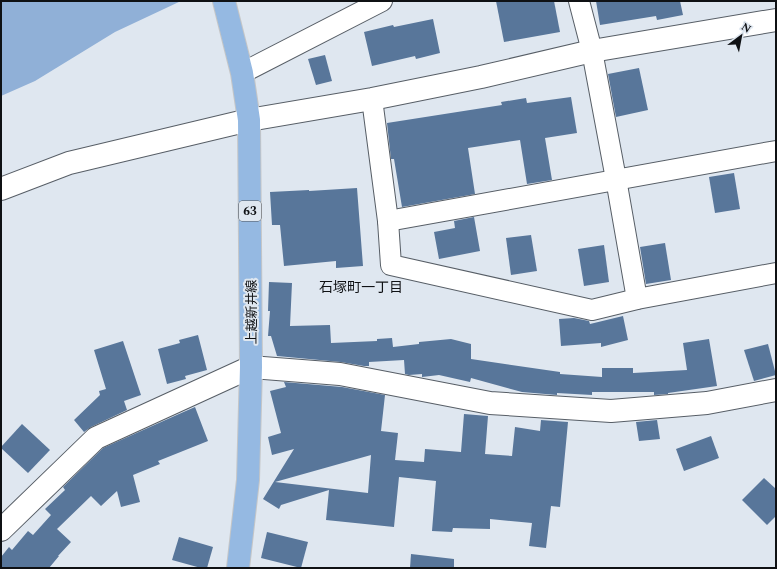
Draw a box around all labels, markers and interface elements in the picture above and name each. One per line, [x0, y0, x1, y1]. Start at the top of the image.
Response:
north arrow [721, 16, 761, 56]
text: N [738, 18, 754, 38]
road number: 63 [239, 201, 261, 221]
district label: 石塚町一丁目 [319, 277, 403, 298]
street label: 上越新井線 [242, 279, 262, 345]

